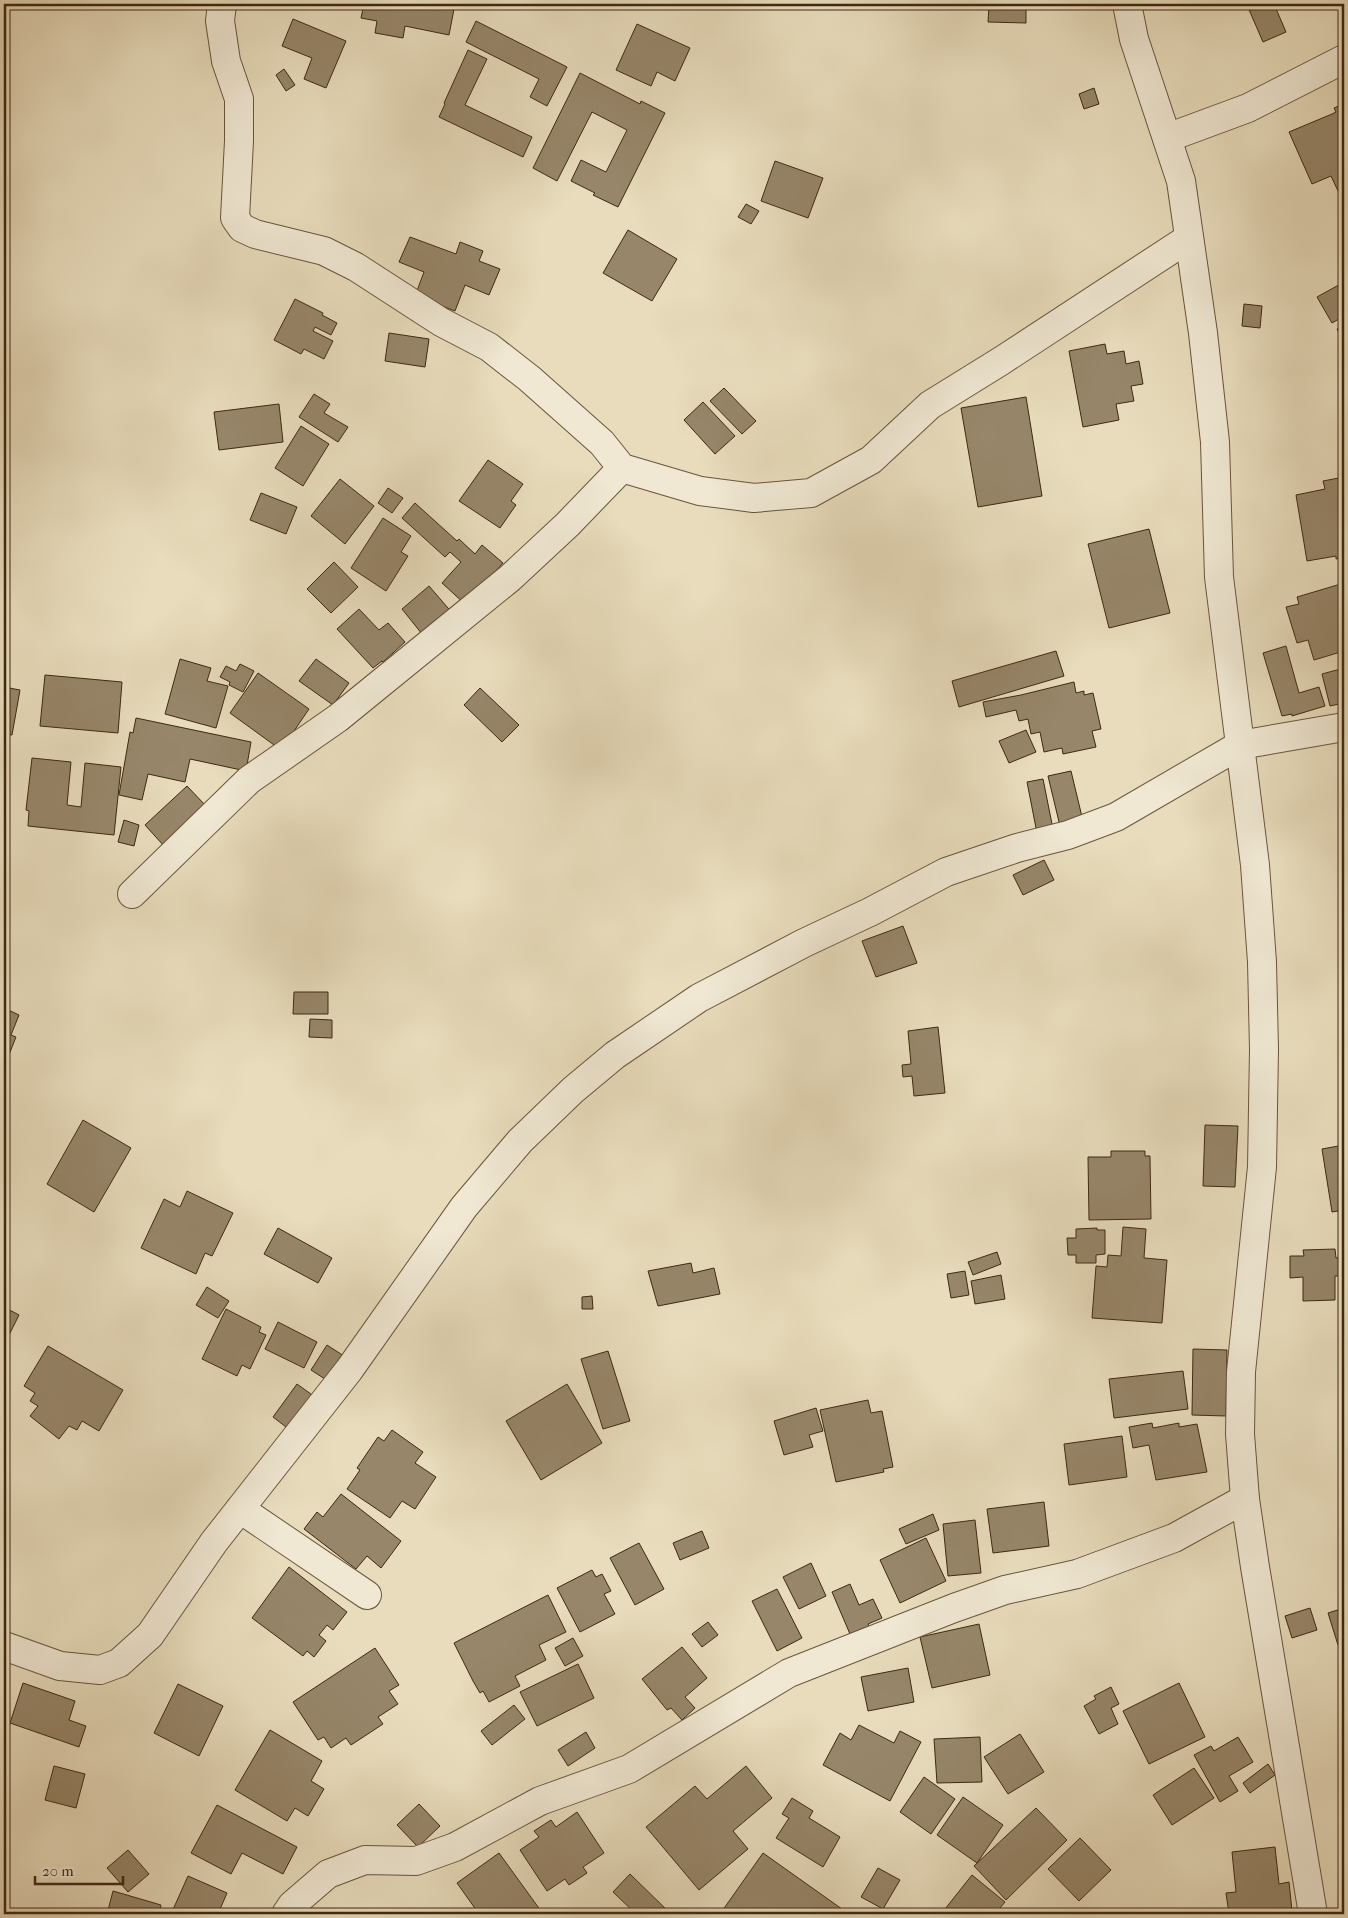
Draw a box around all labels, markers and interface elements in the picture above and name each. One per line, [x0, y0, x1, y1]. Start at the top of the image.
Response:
scale bar [35, 1853, 122, 1885]
text: 20 m [42, 1862, 74, 1880]

